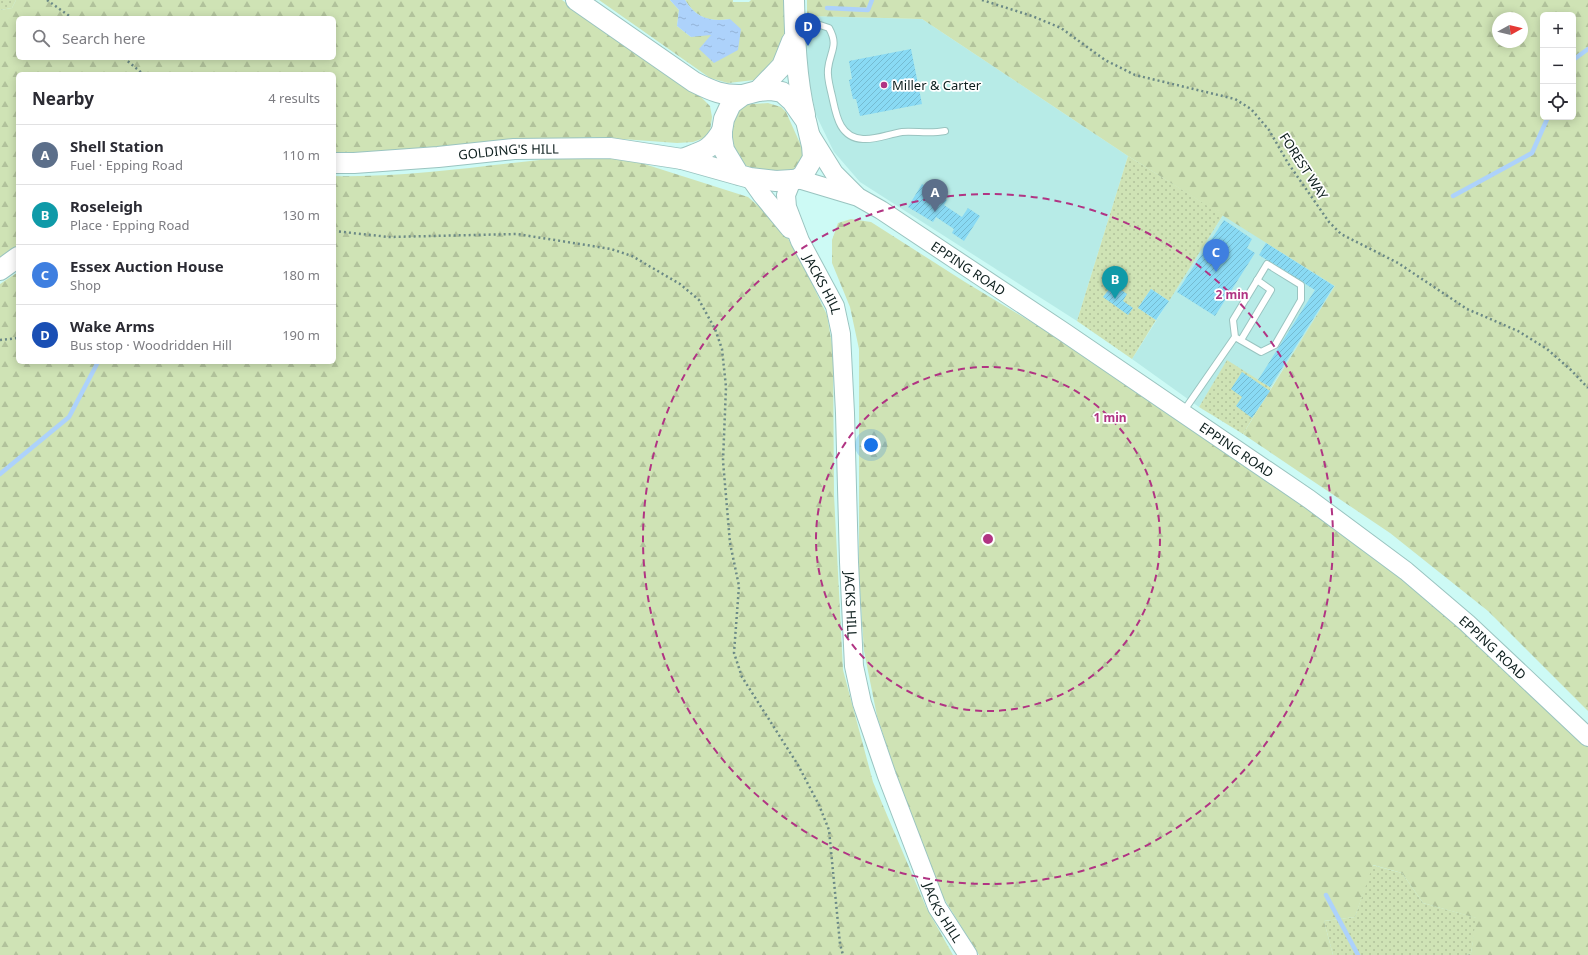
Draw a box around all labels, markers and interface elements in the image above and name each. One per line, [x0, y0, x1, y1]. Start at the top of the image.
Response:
north arrow [1492, 12, 1528, 48]
map controls [1540, 12, 1576, 120]
button: + [1540, 12, 1576, 48]
pin: D [795, 13, 821, 46]
search box [16, 16, 336, 60]
icon: search [30, 27, 52, 49]
text: Search here [62, 28, 145, 48]
button: − [1540, 48, 1576, 84]
place label: Miller & Carter [892, 76, 982, 94]
marker: Miller & Carter [879, 80, 889, 90]
button: locate [1540, 84, 1576, 120]
text: Nearby [32, 87, 94, 110]
text: 4 results [268, 89, 320, 107]
street label: FOREST WAY [1276, 129, 1333, 203]
text: Shell Station [70, 136, 164, 156]
street label: GOLDING'S HILL [457, 140, 559, 164]
text: A [41, 146, 50, 164]
text: 110 m [282, 146, 320, 164]
text: Fuel · Epping Road [70, 156, 183, 174]
pin: A [922, 179, 948, 212]
text: Roseleigh [70, 196, 143, 216]
text: B [41, 206, 49, 224]
text: 130 m [282, 206, 320, 224]
text: Place · Epping Road [70, 216, 190, 234]
street label: EPPING ROAD [928, 237, 1009, 300]
pin: C [1203, 239, 1229, 272]
street label: JACKS HILL [799, 249, 846, 317]
text: Essex Auction House [70, 256, 224, 276]
text: C [41, 266, 49, 284]
text: 180 m [282, 266, 320, 284]
pin: B [1102, 266, 1128, 299]
text: Shop [70, 276, 101, 294]
text: 2 min [1215, 286, 1249, 303]
text: Wake Arms [70, 316, 155, 336]
text: D [40, 326, 50, 344]
text: 190 m [282, 326, 320, 344]
text: Bus stop · Woodridden Hill [70, 336, 232, 354]
text: 1 min [1093, 409, 1127, 426]
street label: EPPING ROAD [1196, 418, 1277, 481]
your location [861, 435, 881, 455]
centre of rings [981, 532, 995, 546]
street label: JACKS HILL [840, 569, 862, 638]
street label: EPPING ROAD [1455, 611, 1530, 683]
street label: JACKS HILL [919, 878, 967, 946]

